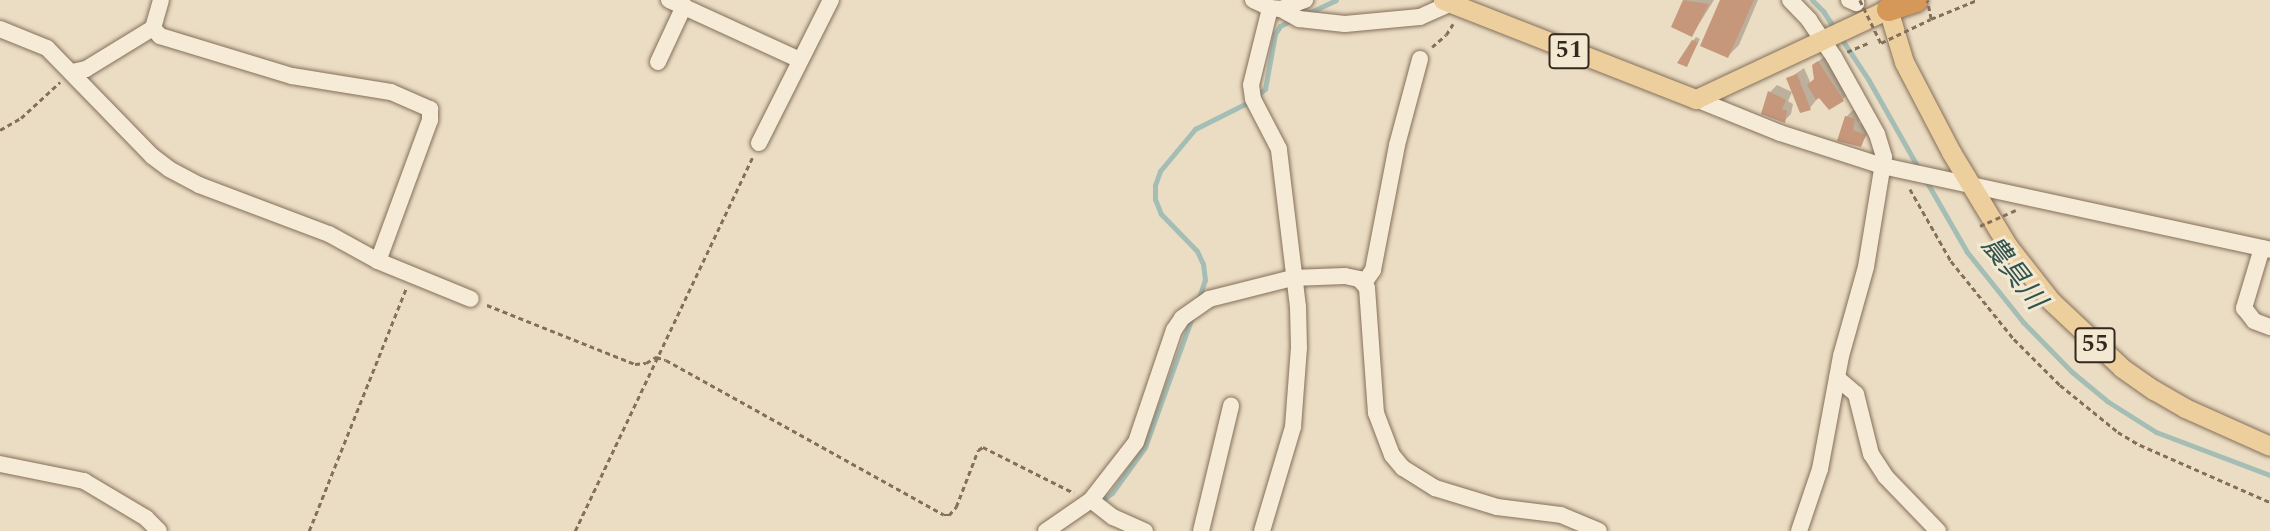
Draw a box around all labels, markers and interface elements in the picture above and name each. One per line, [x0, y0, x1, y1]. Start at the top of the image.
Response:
road number: 51 [1548, 31, 1590, 72]
water label: 農具川 [1974, 230, 2052, 316]
road number: 55 [2074, 324, 2116, 366]

